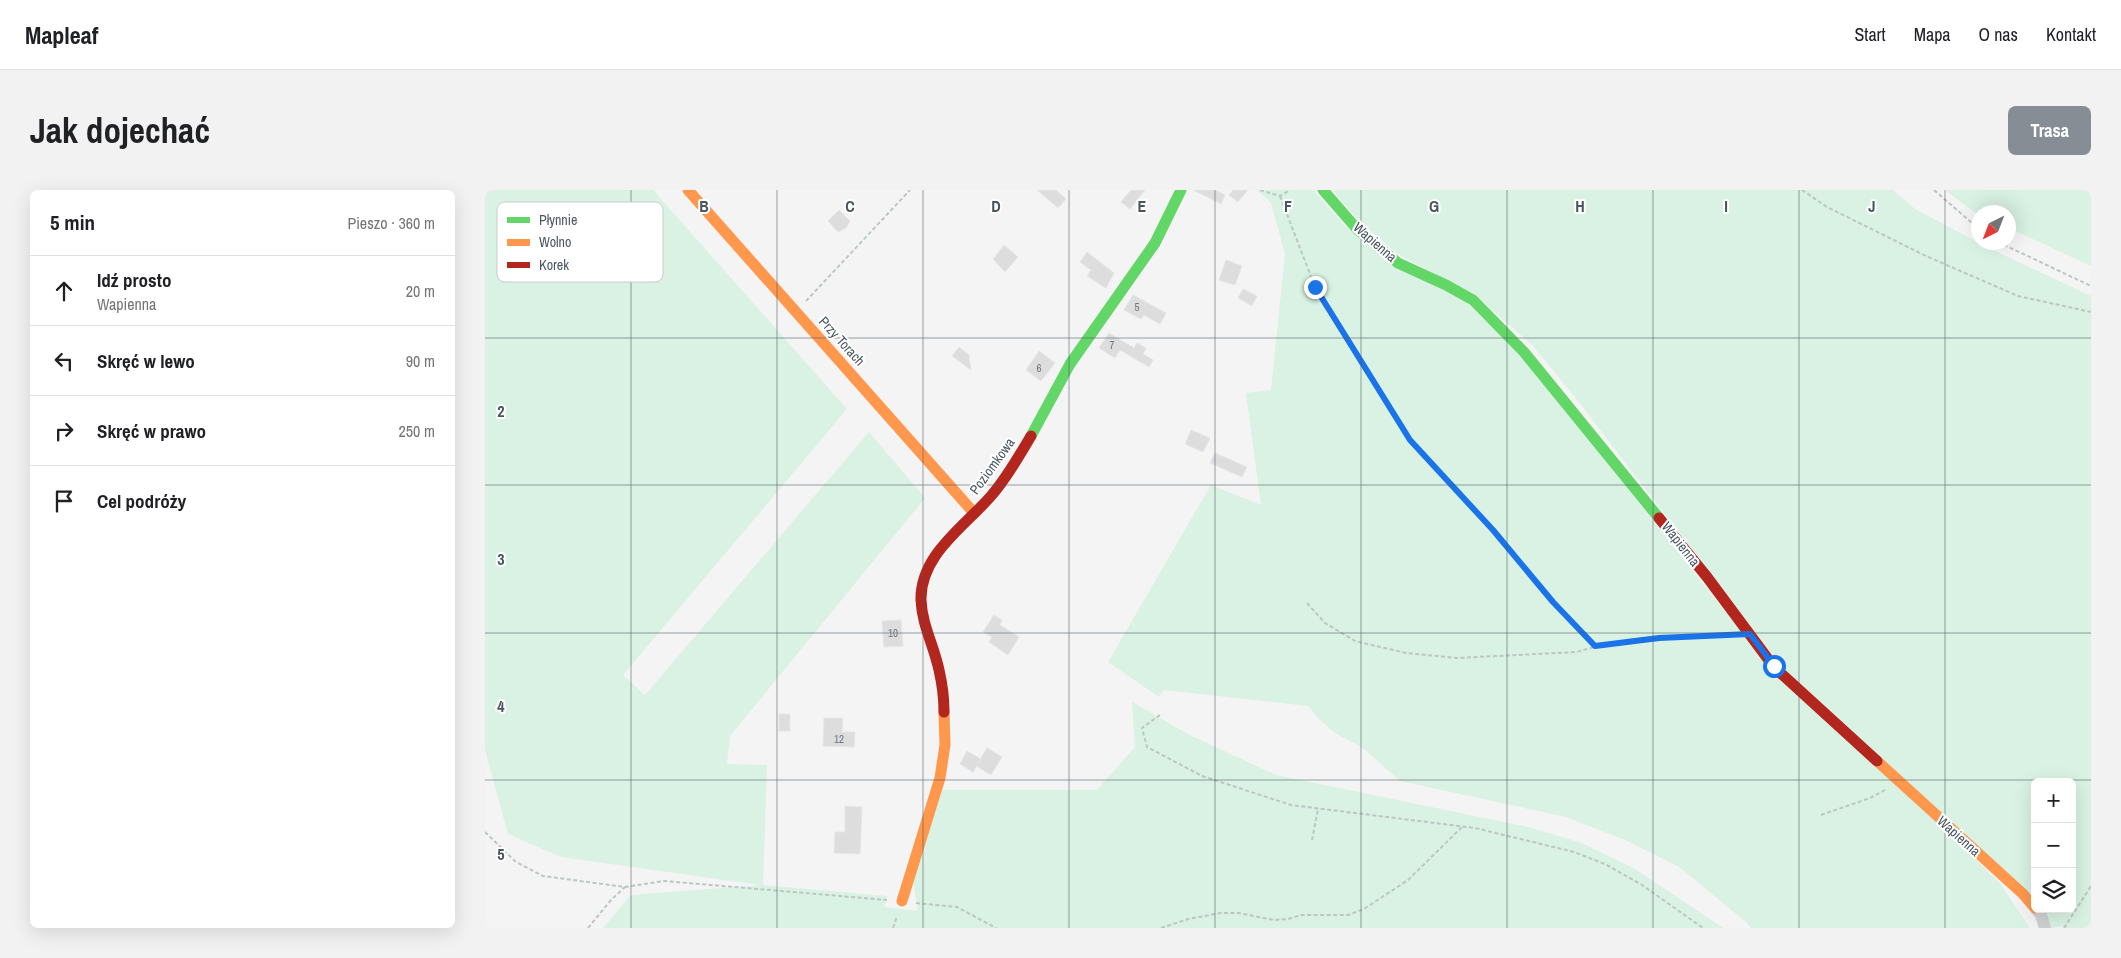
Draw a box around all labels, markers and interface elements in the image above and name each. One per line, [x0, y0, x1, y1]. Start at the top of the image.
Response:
text: Mapleaf [25, 19, 98, 51]
text: Start [1854, 22, 1886, 47]
text: Mapa [1914, 22, 1951, 47]
text: O nas [1979, 22, 2018, 47]
text: Kontakt [2046, 22, 2096, 47]
button: Trasa [2008, 106, 2091, 155]
text: Jak dojechać [30, 107, 210, 154]
text: B [699, 195, 709, 217]
text: C [845, 195, 855, 217]
text: D [991, 195, 1001, 217]
text: E [1138, 195, 1147, 217]
text: F [1284, 195, 1292, 217]
text: G [1429, 195, 1439, 217]
text: H [1575, 195, 1585, 217]
text: I [1724, 195, 1728, 217]
text: J [1868, 195, 1876, 217]
legend [497, 202, 663, 282]
north arrow [1971, 205, 2016, 250]
text: 5 min [50, 208, 95, 237]
text: Płynnie [539, 211, 577, 229]
text: Pieszo · 360 m [347, 212, 435, 234]
street label: Wapienna [1350, 218, 1401, 266]
text: Wolno [539, 233, 571, 251]
text: Korek [539, 256, 569, 274]
text: Idź prosto [97, 267, 171, 293]
route end [1304, 276, 1327, 299]
icon: ahead [50, 277, 78, 305]
text: 20 m [406, 280, 435, 302]
text: Wapienna [97, 293, 156, 315]
house number: 5 [1134, 300, 1140, 314]
street label: Przy Torach [815, 313, 869, 369]
house number: 7 [1109, 338, 1115, 352]
icon: left [50, 347, 78, 375]
text: Skręć w lewo [97, 348, 195, 374]
text: 90 m [406, 350, 435, 372]
house number: 6 [1036, 361, 1042, 375]
text: 2 [497, 400, 505, 422]
icon: right [50, 417, 78, 445]
text: Skręć w prawo [97, 418, 206, 444]
text: 250 m [399, 420, 435, 442]
street label: Poziomkowa [965, 434, 1019, 498]
icon: arrive [50, 487, 78, 515]
text: Cel podróży [97, 488, 186, 514]
street label: Wapienna [1658, 518, 1704, 570]
text: 3 [497, 548, 505, 570]
house number: 10 [888, 626, 898, 640]
route start [1763, 655, 1786, 678]
text: 4 [497, 695, 505, 717]
house number: 12 [834, 732, 844, 746]
map controls [2031, 778, 2076, 913]
button: + [2031, 778, 2076, 823]
street label: Wapienna [1934, 812, 1985, 860]
button: − [2031, 823, 2076, 868]
text: 5 [497, 843, 505, 865]
button: layers [2031, 868, 2076, 913]

